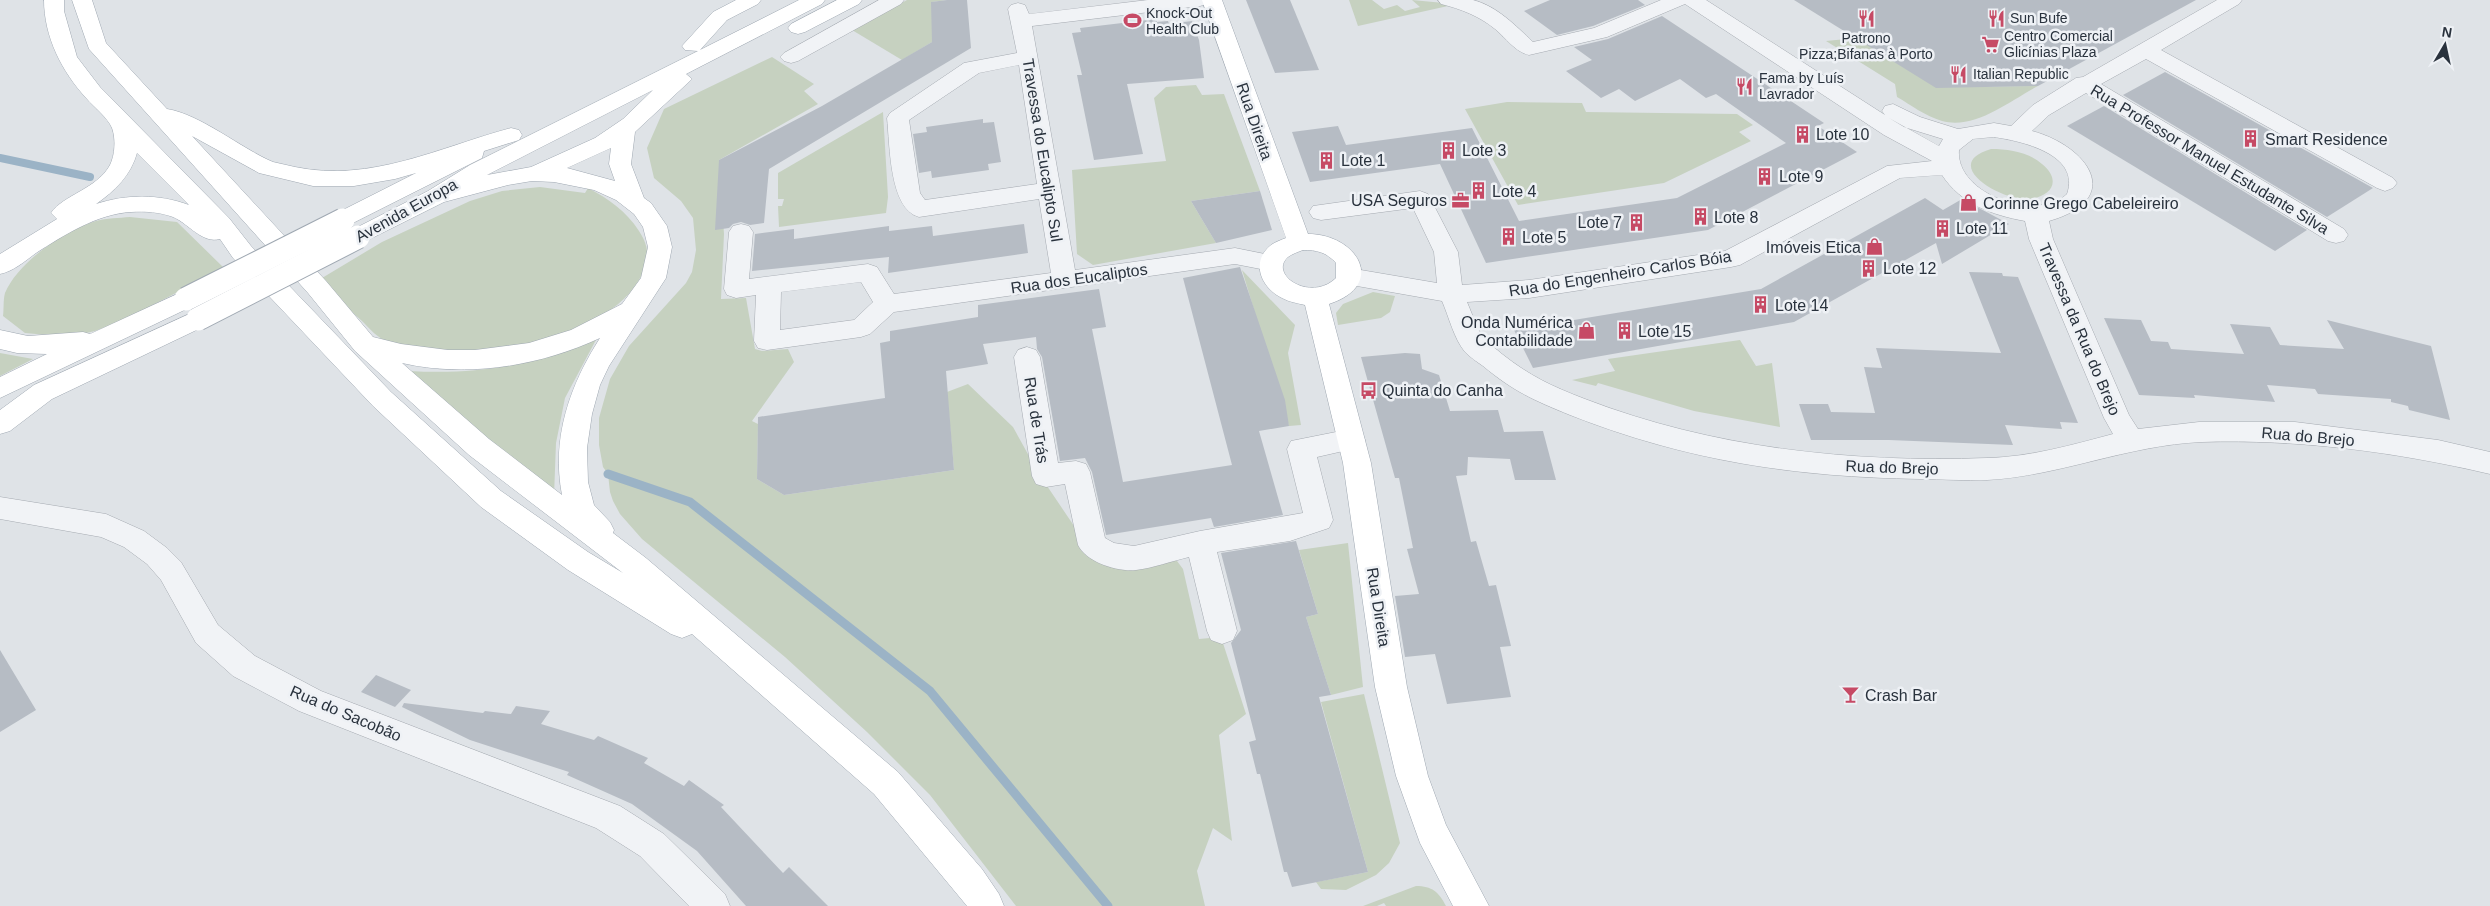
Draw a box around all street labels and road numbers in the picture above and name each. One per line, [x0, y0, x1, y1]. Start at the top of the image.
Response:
street label: Travessa do Eucalipto Sul [1020, 57, 1065, 243]
street label: Rua Direita [1233, 81, 1276, 162]
street label: Rua Professor Manuel Estudante Silva [2088, 81, 2332, 238]
street label: Avenida Europa [352, 175, 460, 245]
street label: Travessa da Rua do Brejo [2036, 241, 2124, 418]
street label: Rua do Engenheiro Carlos Bóia [1508, 247, 1733, 299]
street label: Rua dos Eucaliptos [1010, 260, 1149, 297]
street label: Rua de Trás [1021, 376, 1052, 464]
street label: Rua do Brejo [2261, 424, 2355, 449]
street label: Rua do Brejo [1845, 457, 1939, 478]
street label: Rua Direita [1364, 566, 1393, 648]
street label: Rua do Sacobão [288, 682, 404, 745]

